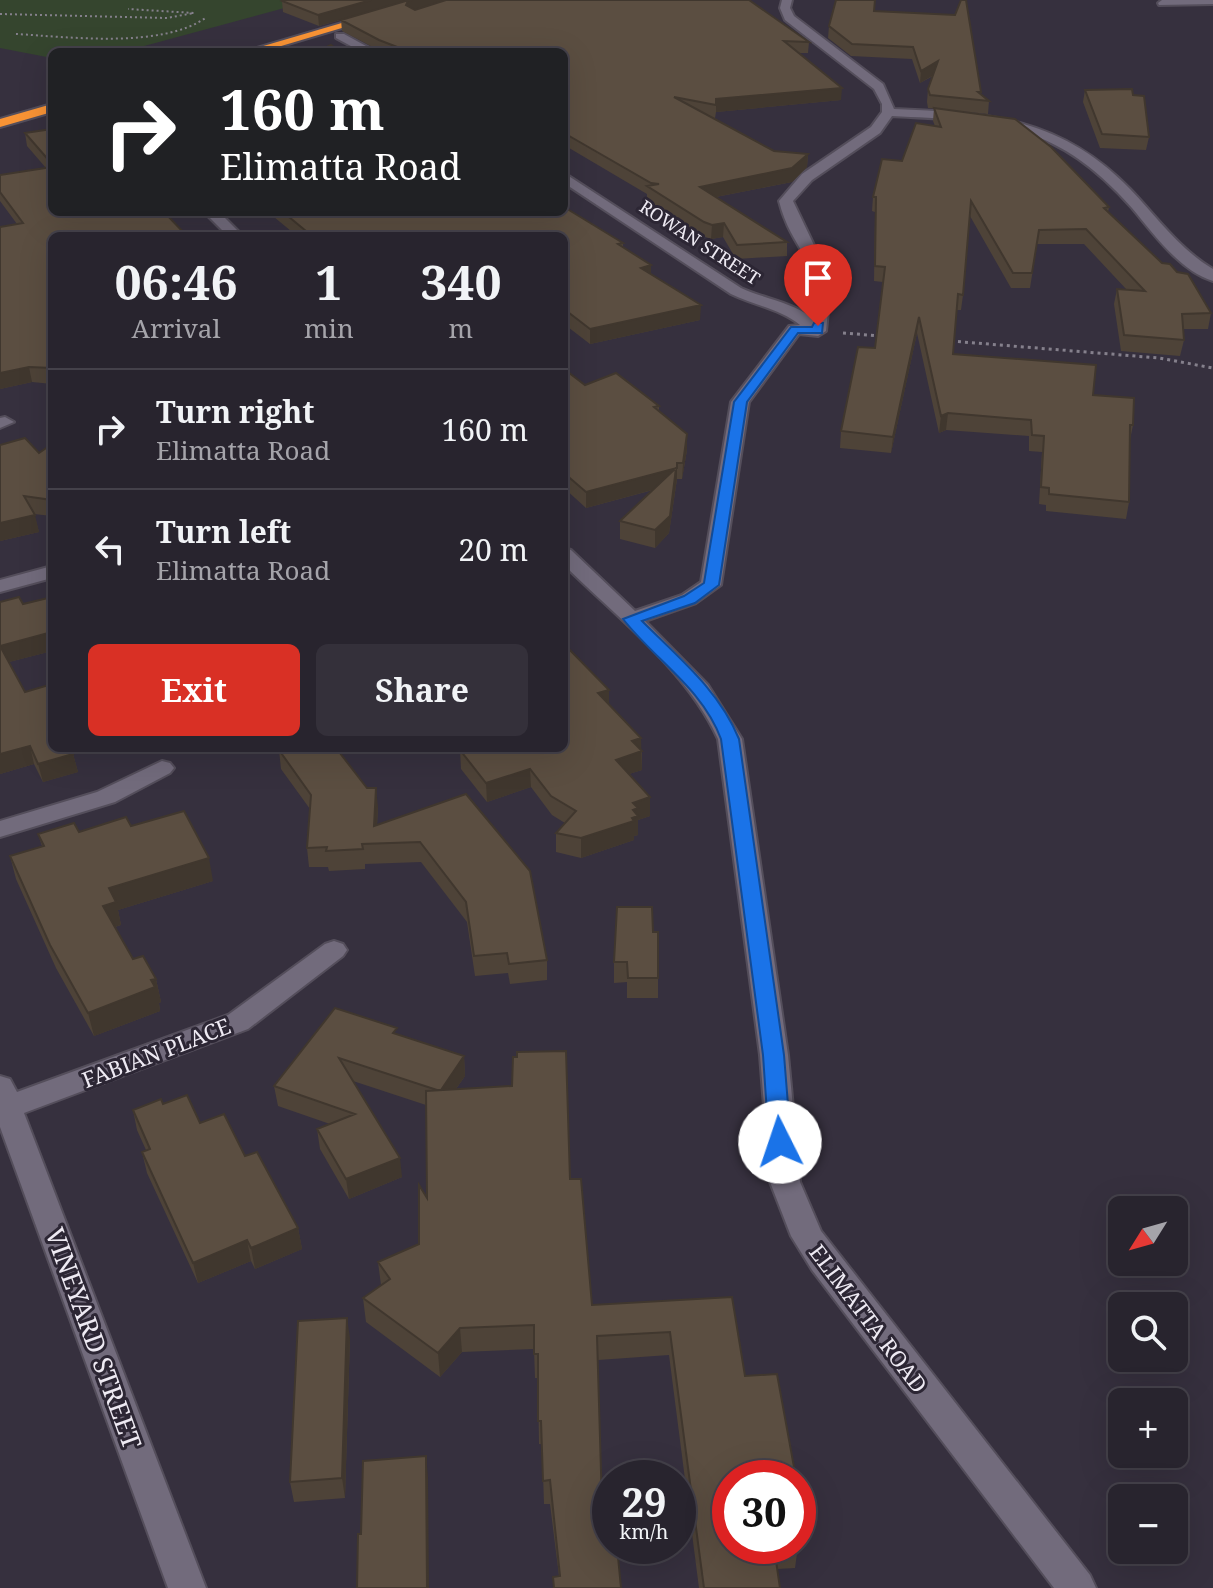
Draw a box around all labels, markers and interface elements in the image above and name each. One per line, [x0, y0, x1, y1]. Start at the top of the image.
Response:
text: 160 m [220, 70, 385, 146]
icon: right [88, 80, 192, 184]
text: Elimatta Road [220, 142, 461, 191]
street label: ROWAN STREET [635, 194, 765, 290]
pin [784, 244, 852, 326]
text: 06:46 [114, 249, 238, 314]
text: 1 [315, 249, 342, 314]
text: 340 [420, 249, 502, 314]
icon: arrive [796, 256, 840, 300]
text: Arrival [132, 310, 220, 346]
text: min [304, 310, 354, 346]
text: m [449, 310, 473, 346]
text: Turn right [156, 391, 314, 432]
icon: right [88, 407, 132, 451]
text: 160 m [442, 409, 528, 450]
text: Elimatta Road [156, 432, 330, 468]
text: Turn left [156, 511, 291, 552]
icon: left [88, 527, 132, 571]
text: 20 m [458, 529, 528, 570]
text: Elimatta Road [156, 552, 330, 588]
button: Exit [88, 644, 300, 736]
button: Share [316, 644, 528, 736]
street label: FABIAN PLACE [77, 1010, 235, 1094]
position arrow [738, 1100, 822, 1184]
north arrow [1108, 1196, 1188, 1276]
map controls [1108, 1196, 1188, 1564]
street label: VINEYARD STREET [37, 1222, 151, 1454]
street label: ELIMATTA ROAD [803, 1238, 935, 1398]
button: search [1108, 1292, 1188, 1372]
button: + [1108, 1388, 1188, 1468]
speed limit sign: 30 [712, 1460, 816, 1564]
text: 29 [621, 1474, 667, 1529]
button: − [1108, 1484, 1188, 1564]
text: km/h [619, 1518, 669, 1545]

